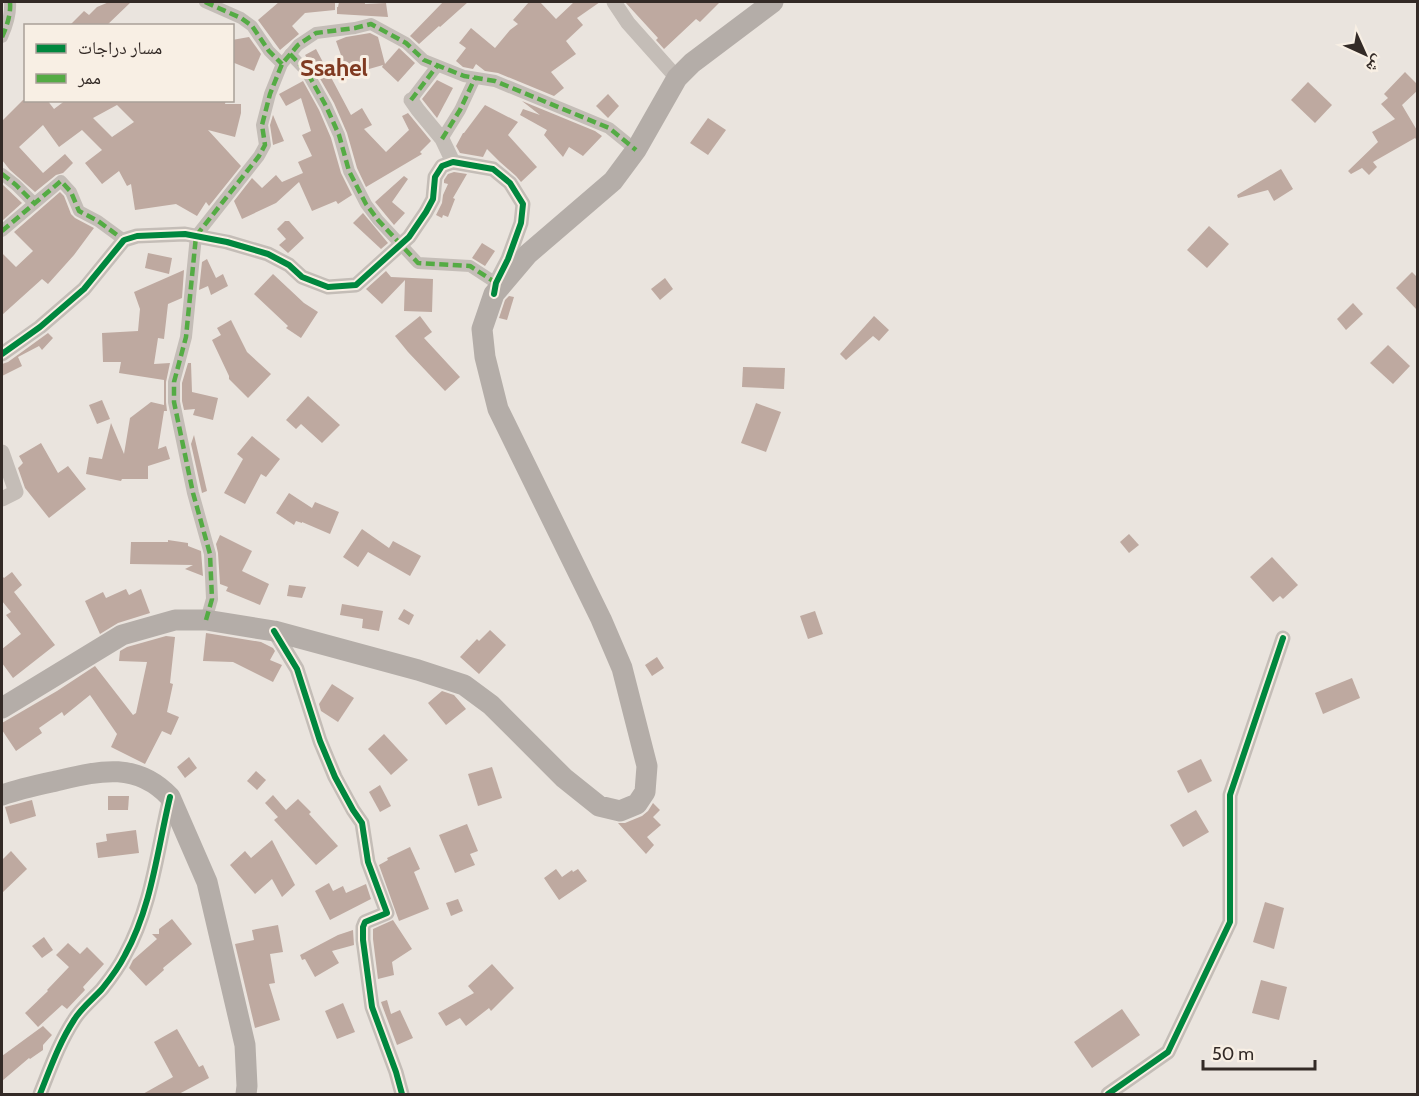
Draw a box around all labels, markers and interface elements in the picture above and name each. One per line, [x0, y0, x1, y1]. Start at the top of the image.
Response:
legend [24, 24, 234, 102]
north arrow [1335, 24, 1395, 84]
text: مسار دراجات [78, 37, 162, 59]
text: ش [1363, 52, 1388, 77]
district label: Ssaḥel [300, 53, 368, 82]
text: ممر [77, 67, 101, 89]
scale bar [1203, 1033, 1316, 1071]
text: 50 m [1212, 1043, 1254, 1065]

